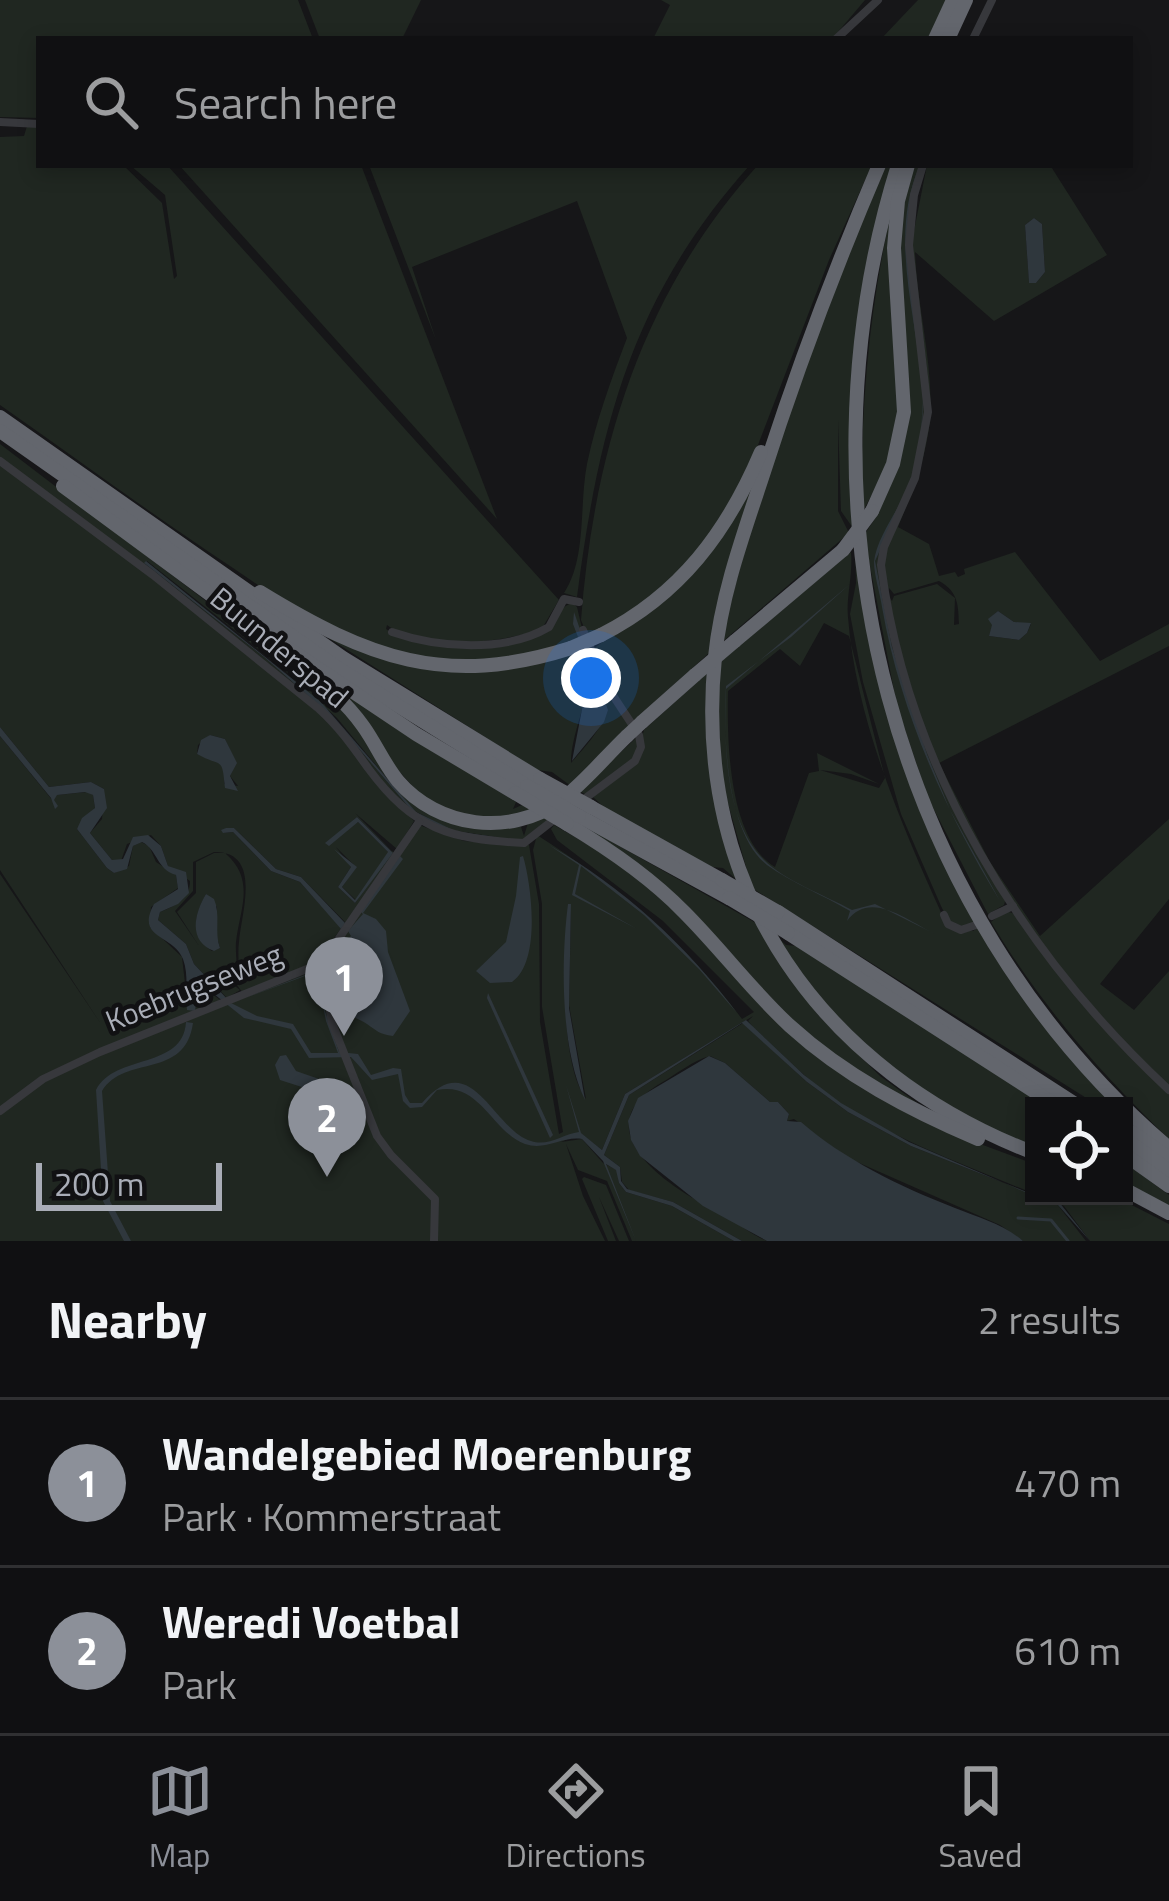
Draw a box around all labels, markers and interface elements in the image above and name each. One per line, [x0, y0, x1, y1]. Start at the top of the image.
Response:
search box [36, 36, 1133, 168]
text: Search here [174, 68, 397, 136]
icon: search [78, 69, 144, 135]
street label: Buunderspad [200, 575, 359, 719]
your location [561, 648, 621, 708]
street label: Koebrugseweg [98, 931, 289, 1043]
pin: 1 [305, 937, 383, 1036]
pin: 2 [288, 1078, 366, 1177]
map controls [1025, 1097, 1133, 1205]
button: locate [1025, 1097, 1133, 1205]
scale bar [36, 1157, 222, 1210]
text: 200 m [54, 1159, 144, 1209]
text: Nearby [48, 1280, 207, 1358]
text: 2 results [978, 1290, 1121, 1349]
text: Wandelgebied Moerenburg [162, 1419, 691, 1487]
text: 1 [76, 1453, 98, 1512]
text: 470 m [1014, 1453, 1121, 1512]
text: Park · Kommerstraat [162, 1487, 501, 1546]
text: Weredi Voetbal [162, 1587, 461, 1655]
text: 2 [76, 1621, 98, 1680]
text: 610 m [1014, 1621, 1121, 1680]
text: Park [162, 1655, 237, 1714]
tab: Map [147, 1758, 213, 1880]
tab: Directions [506, 1758, 646, 1880]
tab: Saved [939, 1758, 1022, 1880]

